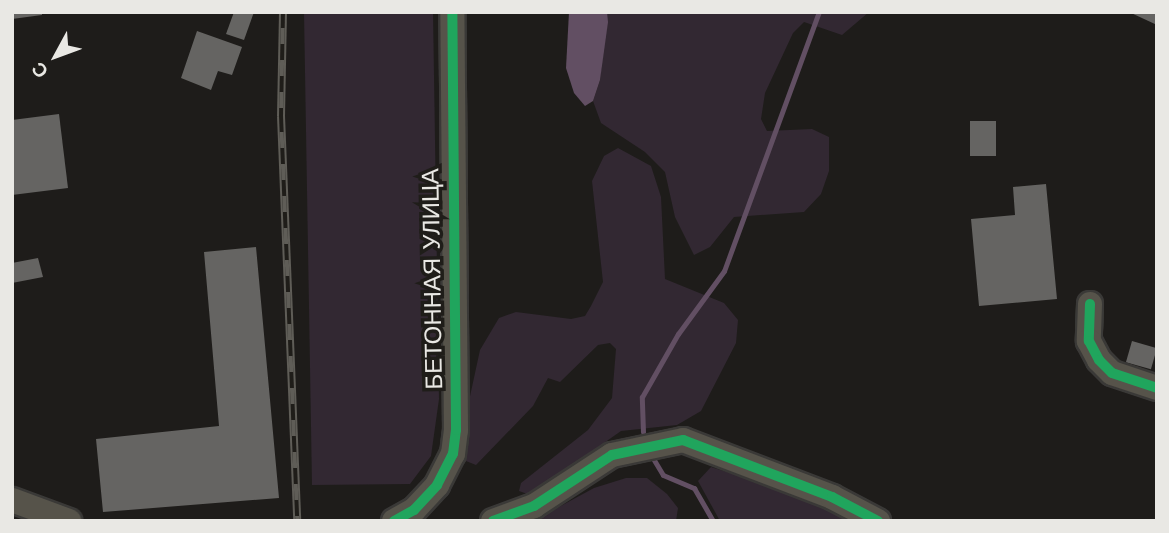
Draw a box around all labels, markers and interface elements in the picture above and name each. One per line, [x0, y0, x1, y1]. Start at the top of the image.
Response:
north arrow [21, 21, 91, 91]
text: С [27, 57, 53, 83]
street label: БЕТОННАЯ УЛИЦА [417, 168, 449, 390]

